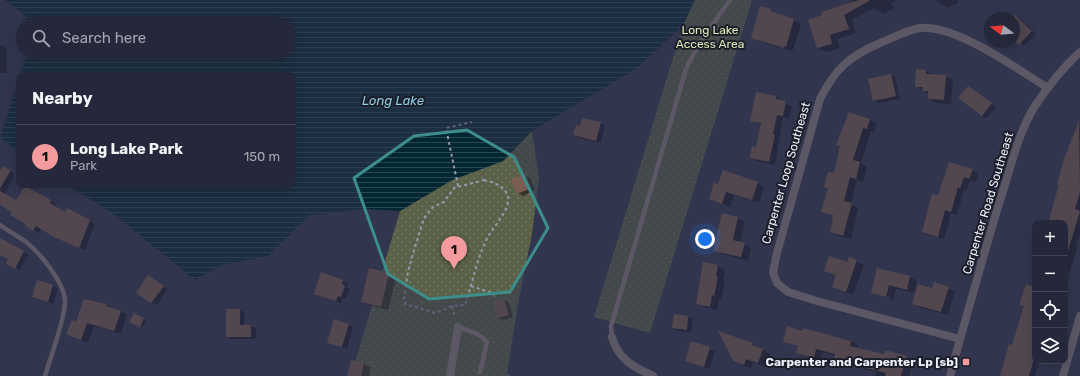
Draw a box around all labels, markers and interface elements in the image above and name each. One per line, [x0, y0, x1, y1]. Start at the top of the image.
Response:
north arrow [984, 12, 1020, 48]
search box [16, 16, 296, 60]
park label: Long Lake Access Area [676, 23, 744, 51]
icon: search [30, 27, 52, 49]
text: Search here [62, 29, 146, 47]
text: Nearby [32, 88, 93, 108]
water label: Long Lake [362, 93, 424, 109]
street label: Carpenter Loop Southeast [759, 100, 813, 246]
street label: Carpenter Road Southeast [960, 130, 1016, 276]
text: Long Lake Park [70, 140, 183, 158]
text: 1 [42, 149, 48, 164]
text: 150 m [244, 149, 280, 164]
text: Park [70, 158, 97, 173]
map controls [1032, 220, 1068, 364]
button: + [1032, 220, 1068, 256]
your location [695, 229, 715, 249]
pin: 1 [441, 236, 467, 269]
button: − [1032, 256, 1068, 292]
button: locate [1032, 292, 1068, 328]
button: layers [1032, 328, 1068, 364]
place label: Carpenter and Carpenter Lp [sb] [765, 355, 958, 369]
marker: Carpenter and Carpenter Lp [sb] [961, 357, 971, 367]

